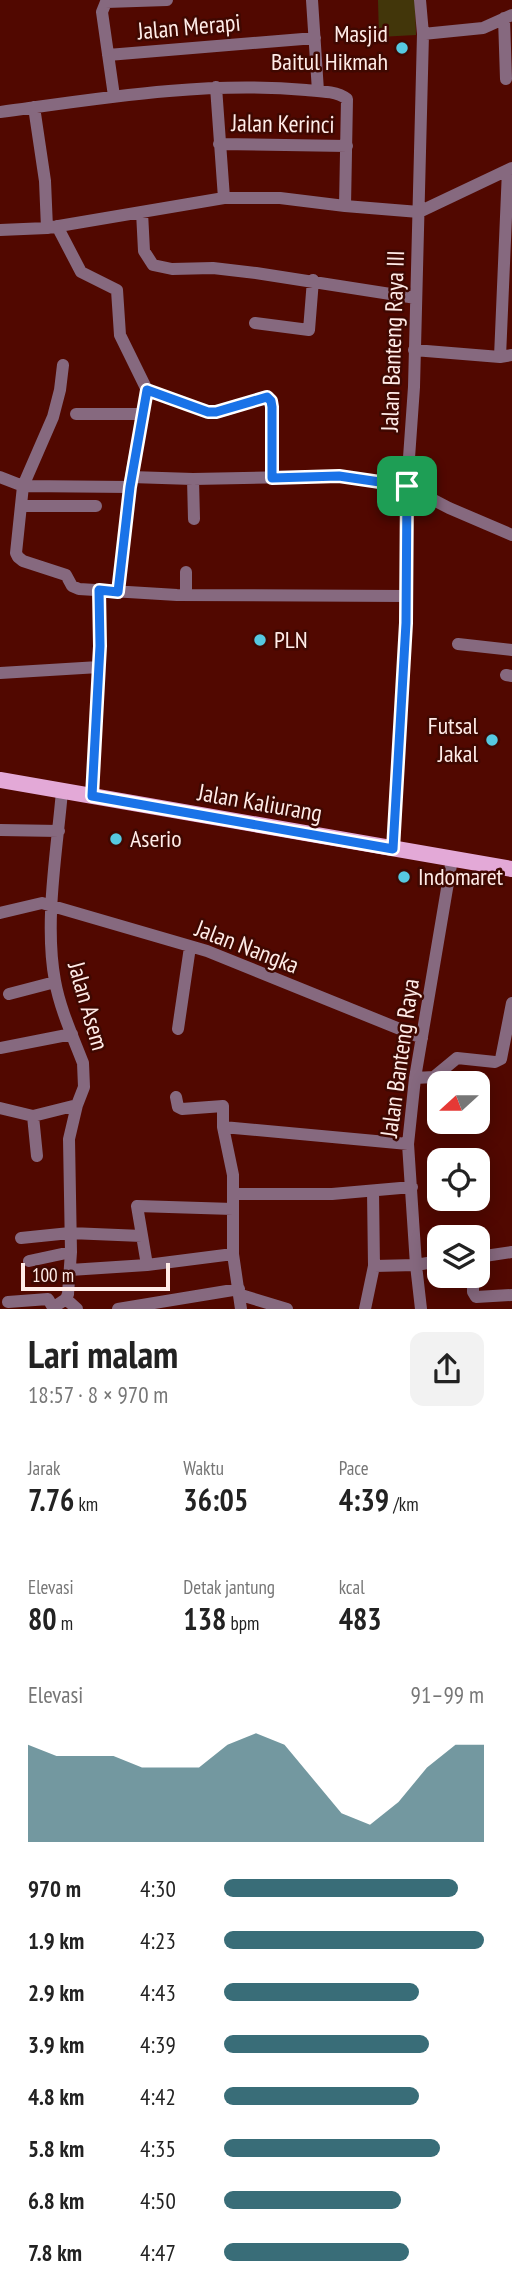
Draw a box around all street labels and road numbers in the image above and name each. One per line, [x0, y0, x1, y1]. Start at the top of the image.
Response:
street label: Jalan Merapi [135, 7, 242, 47]
street label: Jalan Kerinci [230, 107, 335, 140]
street label: Jalan Banteng Raya III [374, 250, 411, 433]
street label: Jalan Kaliurang [195, 776, 325, 829]
street label: Jalan Nangka [190, 912, 303, 980]
street label: Jalan Asem [61, 957, 116, 1054]
street label: Jalan Banteng Raya [373, 977, 426, 1140]

